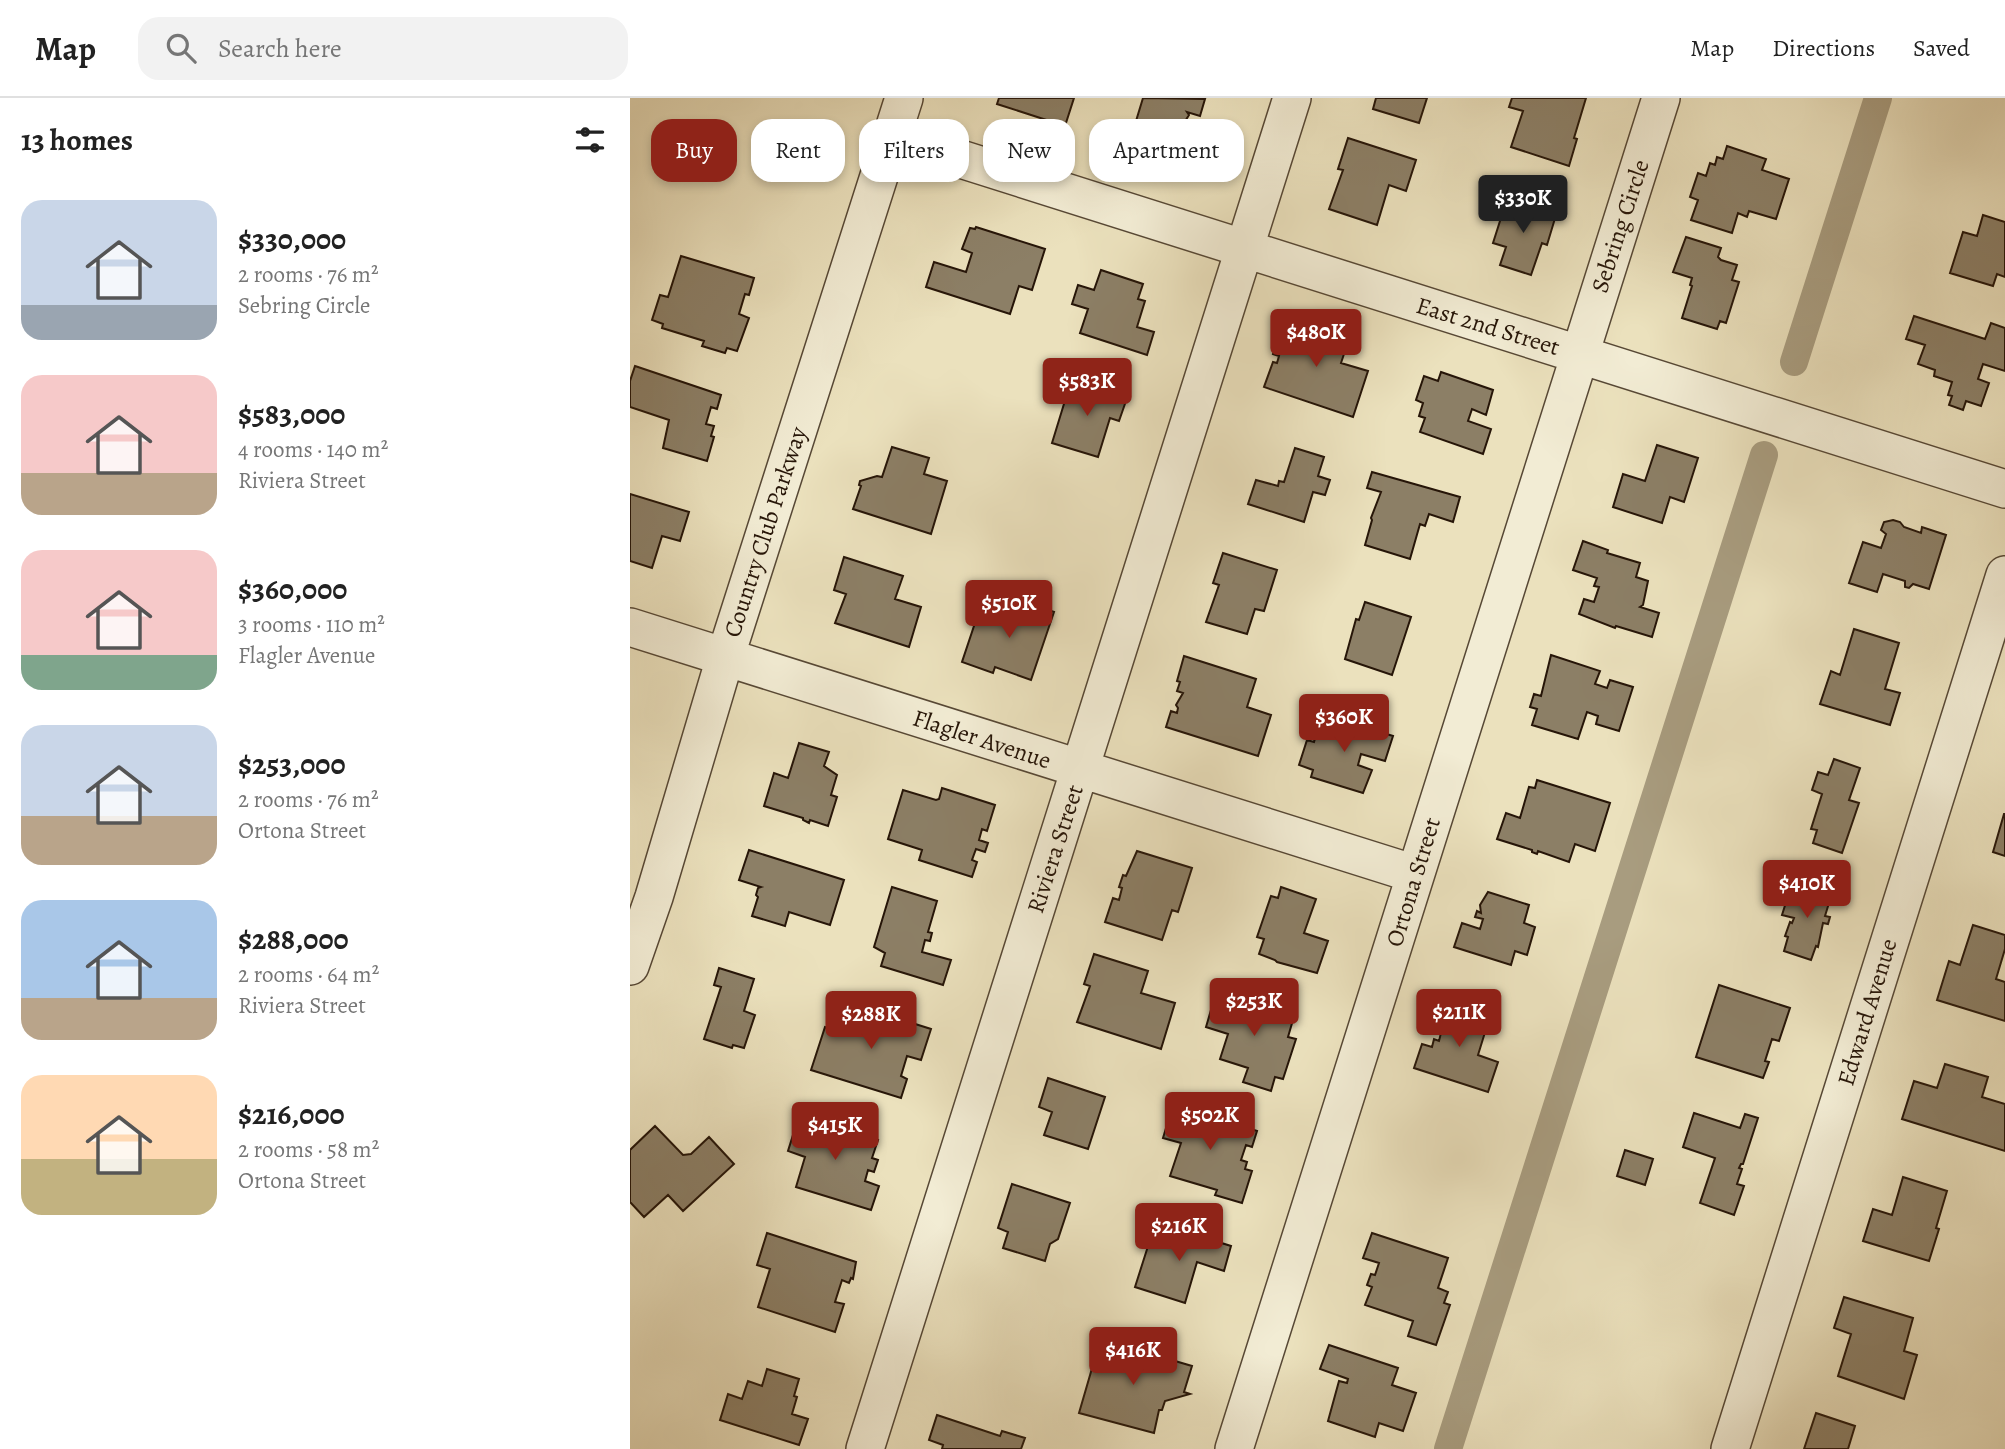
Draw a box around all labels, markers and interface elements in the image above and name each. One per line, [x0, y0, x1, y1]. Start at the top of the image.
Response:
search box [138, 17, 628, 80]
text: Map [35, 26, 96, 71]
icon: search [162, 29, 200, 67]
text: Search here [218, 31, 342, 66]
text: Map [1690, 32, 1734, 64]
text: Directions [1772, 32, 1875, 64]
text: Saved [1913, 32, 1970, 64]
chip: Buy [651, 119, 737, 182]
chip: Rent [751, 119, 845, 182]
chip: Filters [859, 119, 969, 182]
chip: New [983, 119, 1075, 182]
chip: Apartment [1089, 119, 1244, 182]
text: 13 homes [21, 120, 133, 160]
icon: filters [571, 121, 609, 159]
street label: Sebring Circle [1583, 155, 1657, 297]
pin: $330K [1474, 176, 1572, 235]
text: $330K [1494, 182, 1552, 213]
text: $330,000 [238, 219, 346, 259]
icon: home [77, 228, 161, 312]
text: 2 rooms · 76 m² [238, 259, 379, 290]
street label: East 2nd Street [1412, 289, 1564, 363]
text: Sebring Circle [238, 290, 370, 321]
pin: $480K [1267, 310, 1365, 369]
text: $480K [1286, 316, 1346, 347]
pin: $583K [1038, 358, 1136, 418]
text: $583K [1059, 365, 1115, 396]
text: $583,000 [238, 394, 345, 434]
icon: home [77, 403, 161, 487]
street label: Country Club Parkway [716, 422, 814, 641]
text: 4 rooms · 140 m² [238, 434, 388, 465]
text: Riviera Street [238, 465, 366, 496]
text: $360,000 [238, 569, 347, 609]
icon: home [77, 578, 161, 662]
pin: $510K [960, 580, 1058, 640]
text: $510K [981, 587, 1037, 618]
text: 3 rooms · 110 m² [238, 609, 385, 640]
text: Flagler Avenue [238, 640, 375, 671]
pin: $360K [1295, 694, 1393, 754]
text: $360K [1315, 701, 1373, 732]
street label: Flagler Avenue [909, 702, 1055, 776]
text: $253,000 [238, 744, 346, 784]
icon: home [77, 753, 161, 837]
street label: Riviera Street [1019, 781, 1091, 917]
text: 2 rooms · 76 m² [238, 784, 379, 815]
street label: Ortona Street [1378, 813, 1448, 951]
text: Ortona Street [238, 815, 366, 846]
pin: $410K [1758, 860, 1856, 920]
text: $410K [1779, 867, 1835, 898]
text: $288,000 [238, 919, 349, 959]
icon: home [77, 928, 161, 1012]
street label: Edward Avenue [1829, 935, 1905, 1089]
text: 2 rooms · 64 m² [238, 959, 379, 990]
pin: $253K [1205, 978, 1303, 1038]
text: $253K [1226, 985, 1282, 1016]
text: Riviera Street [238, 990, 366, 1021]
pin: $211K [1410, 990, 1508, 1049]
pin: $288K [822, 992, 920, 1051]
text: $211K [1432, 996, 1486, 1027]
text: $288K [841, 998, 901, 1029]
pin: $502K [1161, 1093, 1259, 1152]
text: $216,000 [238, 1094, 345, 1134]
text: $502K [1181, 1099, 1239, 1130]
pin: $415K [786, 1102, 884, 1162]
icon: home [77, 1103, 161, 1187]
text: $415K [808, 1109, 862, 1140]
text: 2 rooms · 58 m² [238, 1134, 379, 1165]
text: Ortona Street [238, 1165, 366, 1196]
pin: $216K [1130, 1204, 1228, 1263]
text: $216K [1151, 1210, 1207, 1241]
pin: $416K [1084, 1328, 1182, 1387]
text: $416K [1105, 1334, 1161, 1365]

